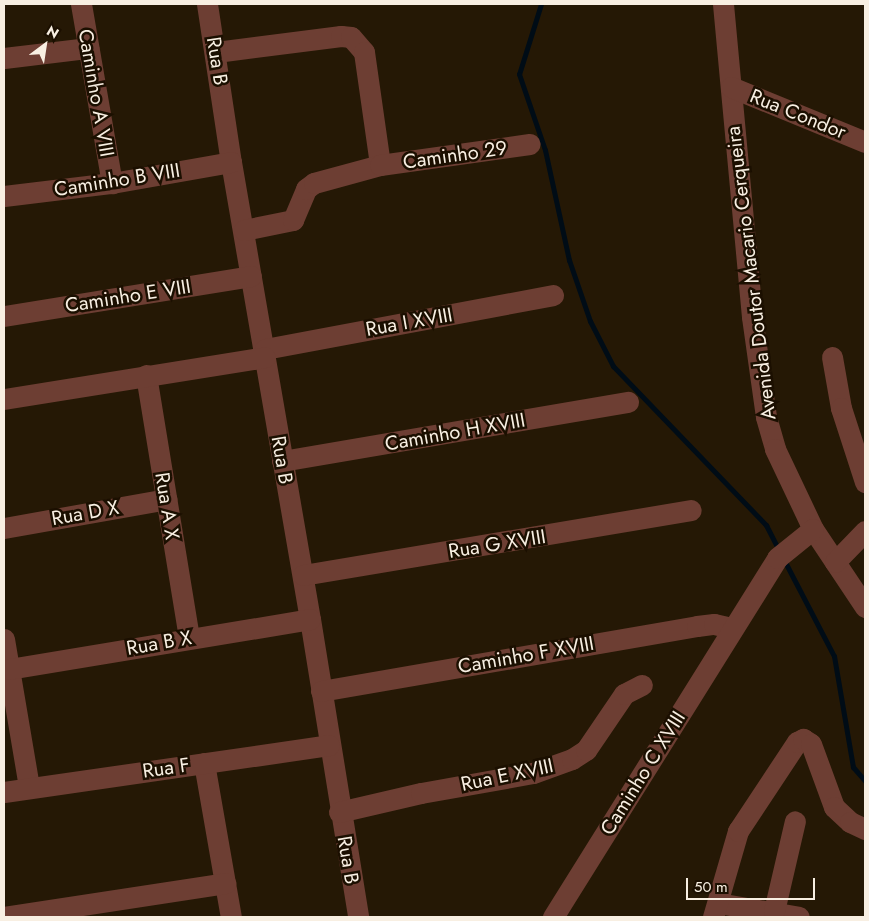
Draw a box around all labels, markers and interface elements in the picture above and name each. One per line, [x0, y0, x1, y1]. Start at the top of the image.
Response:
north arrow [20, 20, 70, 70]
text: N [43, 21, 63, 44]
street label: Caminho A VIII [73, 27, 119, 159]
street label: Rua B [201, 35, 233, 87]
street label: Rua Condor [746, 84, 850, 144]
street label: Avenida Doutor Macario Cerqueira [721, 125, 781, 421]
street label: Caminho 29 [401, 136, 509, 174]
street label: Caminho B VIII [52, 158, 182, 202]
street label: Caminho E VIII [63, 274, 193, 318]
street label: Rua I XVIII [364, 303, 454, 341]
street label: Caminho H XVIII [383, 408, 527, 456]
street label: Rua B [266, 434, 298, 486]
street label: Rua A X [150, 471, 184, 541]
street label: Rua D X [49, 495, 121, 531]
street label: Rua G XVIII [447, 524, 547, 564]
street label: Rua B X [125, 625, 193, 661]
street label: Caminho F XVIII [456, 631, 596, 679]
street label: Caminho C XVIII [595, 707, 691, 839]
street label: Rua F [141, 753, 191, 783]
street label: Rua E XVIII [459, 753, 555, 797]
street label: Rua B [332, 834, 364, 886]
scale bar [689, 868, 818, 900]
text: 50 m [694, 876, 728, 898]

